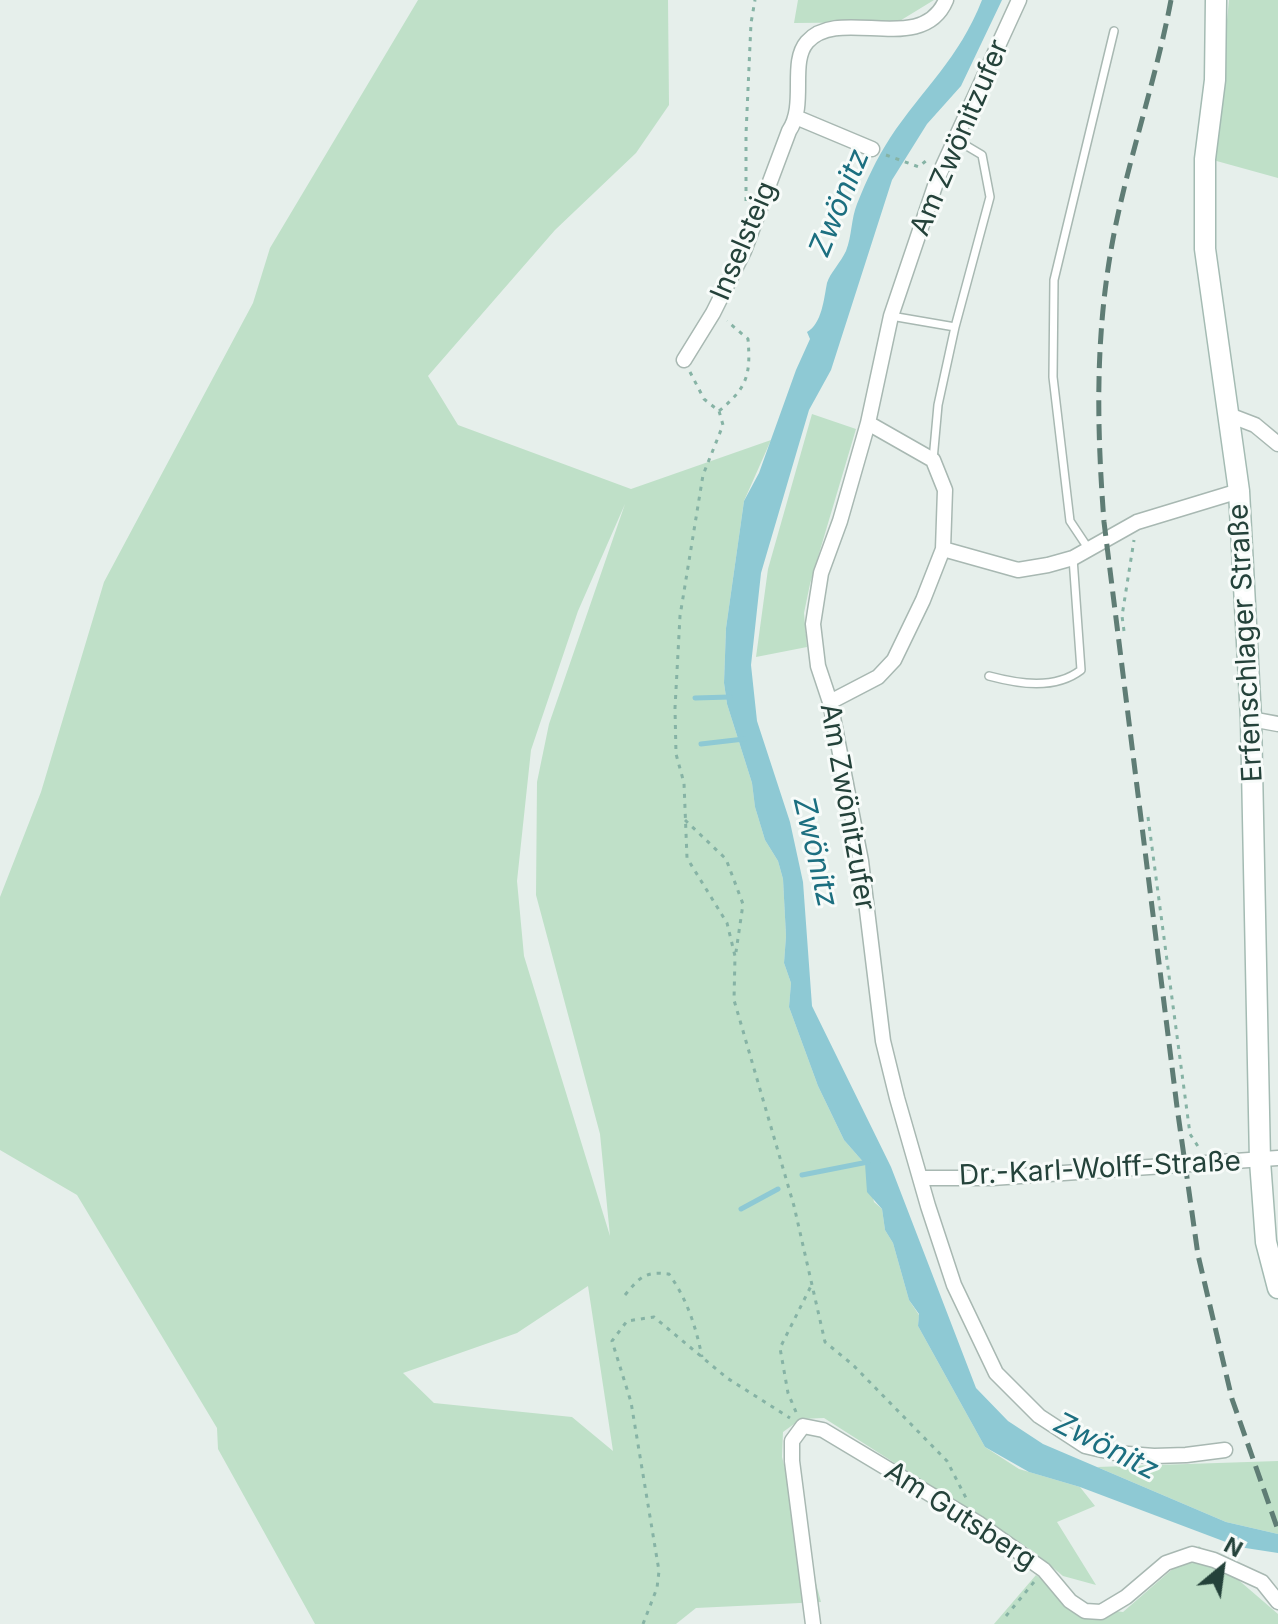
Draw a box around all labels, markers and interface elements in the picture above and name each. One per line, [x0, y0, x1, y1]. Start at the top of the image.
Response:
street label: Am Zwönitzufer [904, 35, 1016, 241]
water label: Zwönitz [802, 144, 878, 262]
street label: Inselsteig [704, 176, 784, 306]
street label: Erfenschlager Straße [1222, 503, 1270, 783]
street label: Am Zwönitzufer [812, 701, 882, 913]
water label: Zwönitz [785, 793, 845, 911]
street label: Dr.-Karl-Wolff-Straße [958, 1145, 1242, 1193]
water label: Zwönitz [1048, 1405, 1164, 1489]
street label: Am Gutsberg [878, 1455, 1042, 1577]
north arrow [1182, 1528, 1262, 1608]
text: N [1220, 1532, 1247, 1562]

